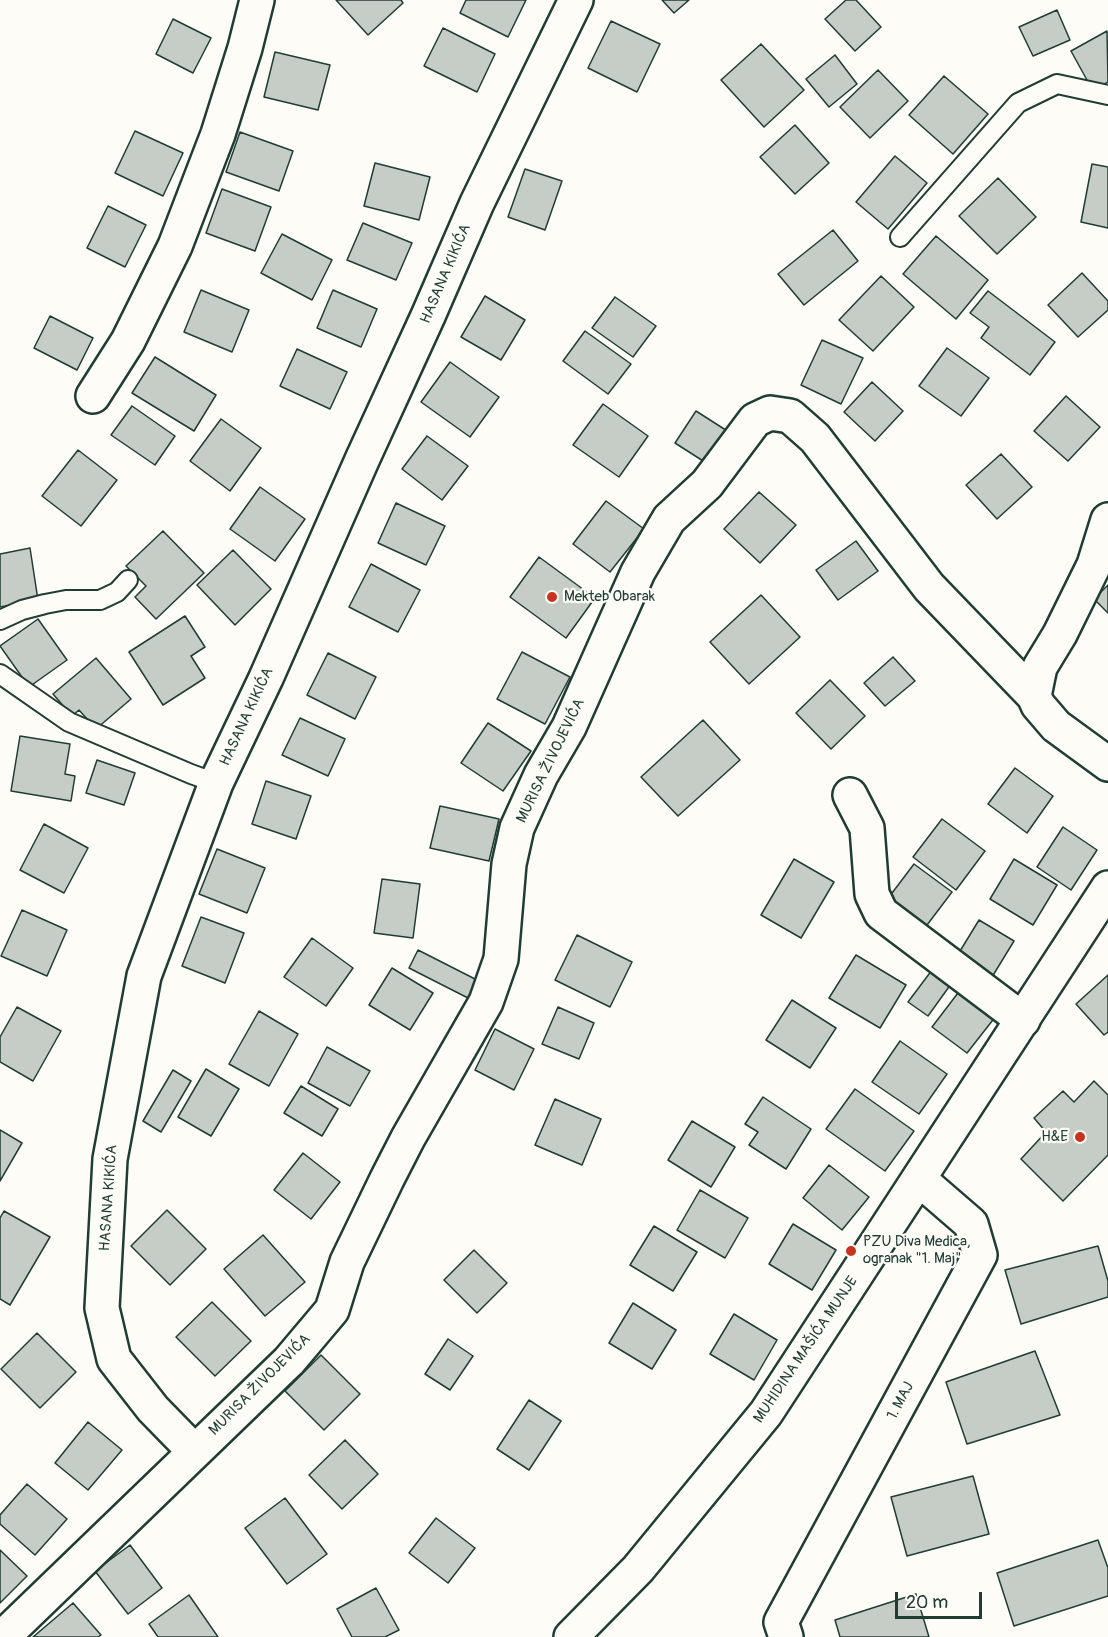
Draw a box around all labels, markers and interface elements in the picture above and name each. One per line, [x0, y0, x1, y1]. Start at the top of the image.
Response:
street label: HASANA KIKIĆA [417, 221, 475, 327]
place label: Mekteb Obarak [564, 588, 655, 606]
marker: Mekteb Obarak [545, 590, 559, 604]
street label: HASANA KIKIĆA [216, 665, 278, 769]
street label: MURISA ŽIVOJEVIĆA [513, 696, 589, 826]
place label: H&E [1041, 1128, 1068, 1146]
marker: H&E [1073, 1130, 1087, 1144]
street label: HASANA KIKIĆA [96, 1144, 122, 1252]
place label: PZU Diva Medica, ogranak "1. Maj" [863, 1233, 971, 1268]
marker: PZU Diva Medica, ogranak "1. Maj" [844, 1244, 858, 1258]
street label: MUHIDINA MAŠIĆA MUNJE [750, 1273, 862, 1427]
street label: MURISA ŽIVOJEVIĆA [206, 1331, 314, 1439]
street label: 1. MAJ [884, 1379, 918, 1423]
scale bar [898, 1580, 985, 1618]
text: 20 m [906, 1591, 948, 1614]

